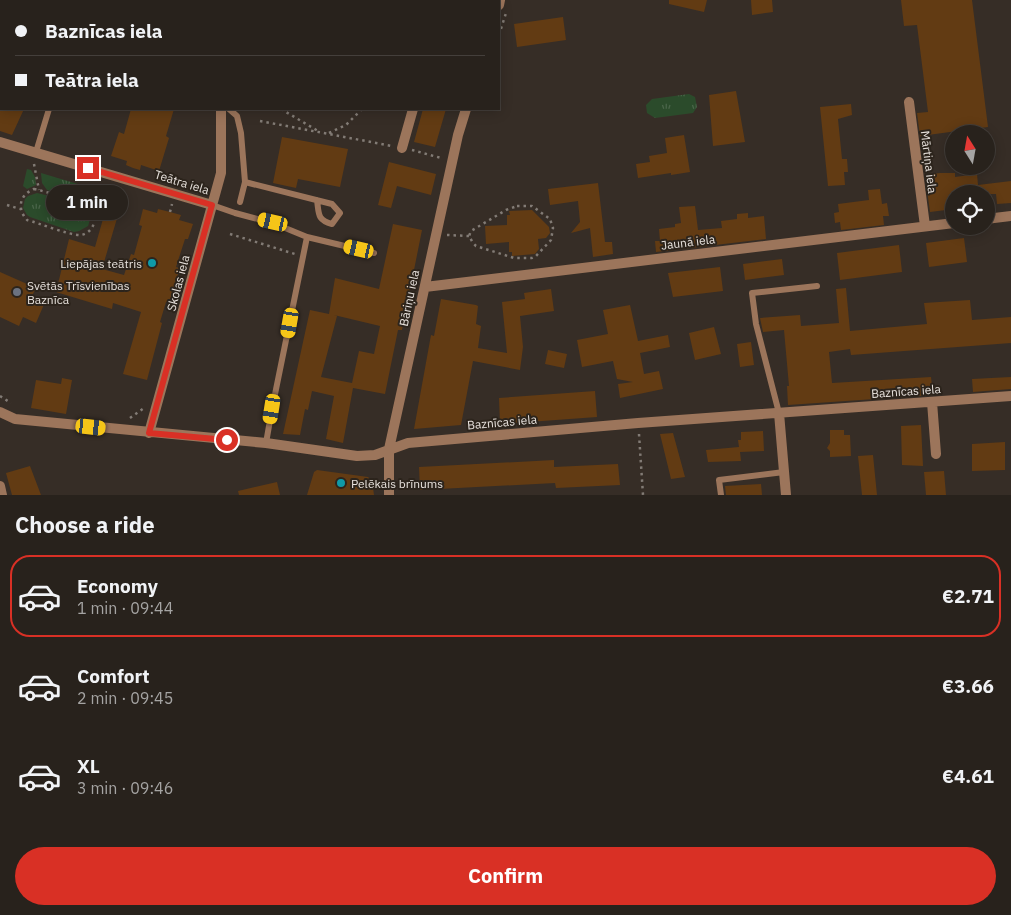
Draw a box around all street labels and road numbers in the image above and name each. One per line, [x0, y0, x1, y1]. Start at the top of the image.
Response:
street label: Mārtiņa iela [918, 130, 940, 195]
street label: Teātra iela [153, 167, 212, 198]
street label: Jaunā iela [660, 231, 717, 253]
street label: Skolas iela [163, 253, 193, 313]
street label: Bāriņu iela [396, 268, 422, 328]
street label: Baznīcas iela [871, 381, 942, 401]
street label: Baznīcas iela [466, 411, 538, 433]

